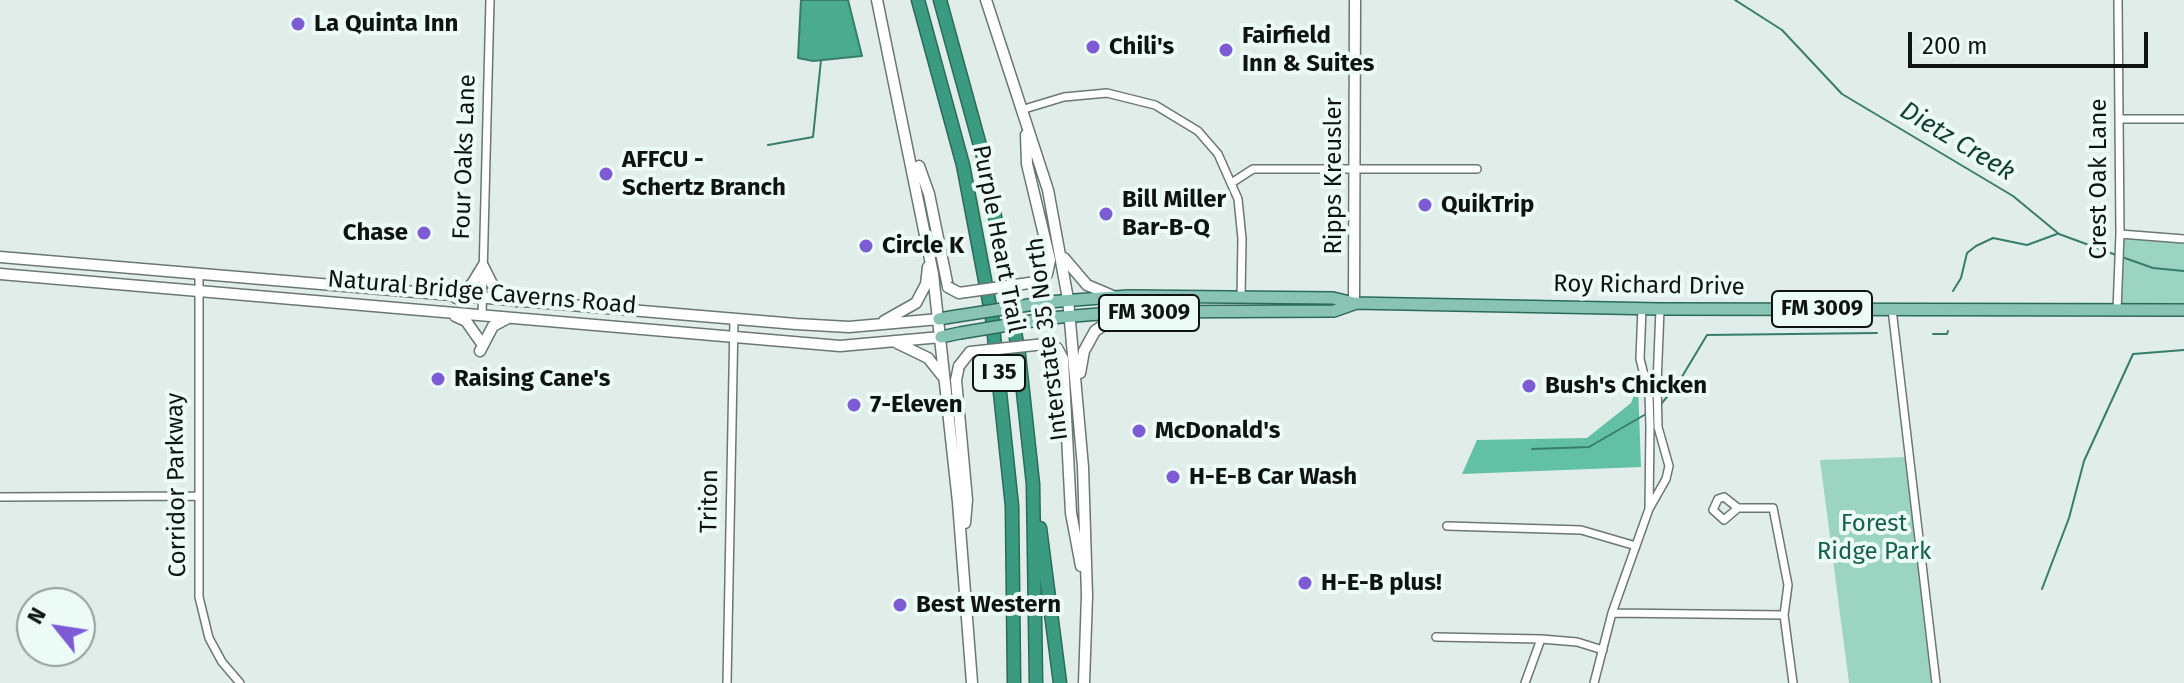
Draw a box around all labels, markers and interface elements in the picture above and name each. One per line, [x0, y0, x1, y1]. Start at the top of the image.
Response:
place label: La Quinta Inn [314, 10, 458, 38]
marker: La Quinta Inn [289, 15, 307, 33]
scale bar [1912, 16, 2152, 66]
place label: Fairfield Inn & Suites [1242, 22, 1374, 78]
text: 200 m [1922, 32, 1988, 60]
place label: Chili's [1109, 33, 1174, 61]
marker: Chili's [1084, 38, 1102, 56]
marker: Fairfield Inn & Suites [1217, 41, 1235, 59]
street label: Four Oaks Lane [448, 74, 482, 240]
water label: Dietz Creek [1894, 96, 2020, 188]
street label: Ripps Kreusler [1320, 97, 1348, 255]
street label: Crest Oak Lane [2085, 99, 2113, 259]
street label: Purple Heart Trail [966, 143, 1030, 335]
place label: AFFCU - Schertz Branch [622, 146, 786, 202]
marker: AFFCU - Schertz Branch [597, 165, 615, 183]
place label: Bill Miller Bar-B-Q [1122, 186, 1226, 242]
place label: QuikTrip [1441, 191, 1534, 219]
marker: QuikTrip [1416, 196, 1434, 214]
marker: Bill Miller Bar-B-Q [1097, 205, 1115, 223]
place label: Chase [343, 219, 408, 247]
marker: Chase [415, 224, 433, 242]
place label: Circle K [882, 232, 964, 260]
street label: Interstate 35 North [1021, 236, 1075, 442]
marker: Circle K [857, 237, 875, 255]
street label: Natural Bridge Caverns Road [326, 265, 638, 321]
street label: Roy Richard Drive [1553, 270, 1745, 302]
road number: FM 3009 [1772, 291, 1872, 327]
road number: FM 3009 [1099, 295, 1199, 331]
road number: I 35 [973, 355, 1025, 391]
place label: Raising Cane's [454, 365, 610, 393]
marker: Raising Cane's [429, 370, 447, 388]
place label: Bush's Chicken [1545, 372, 1707, 400]
marker: Bush's Chicken [1520, 377, 1538, 395]
place label: 7-Eleven [870, 391, 963, 419]
street label: Corridor Parkway [161, 392, 193, 578]
marker: 7-Eleven [845, 396, 863, 414]
place label: McDonald's [1155, 417, 1280, 445]
marker: McDonald's [1130, 422, 1148, 440]
place label: H-E-B Car Wash [1189, 463, 1357, 491]
marker: H-E-B Car Wash [1164, 468, 1182, 486]
street label: Triton [695, 469, 725, 533]
park label: Forest Ridge Park [1817, 510, 1931, 566]
place label: H-E-B plus! [1321, 569, 1442, 597]
marker: H-E-B plus! [1296, 574, 1314, 592]
north arrow [16, 587, 96, 667]
place label: Best Western [916, 591, 1061, 619]
marker: Best Western [891, 596, 909, 614]
text: N [21, 603, 52, 629]

